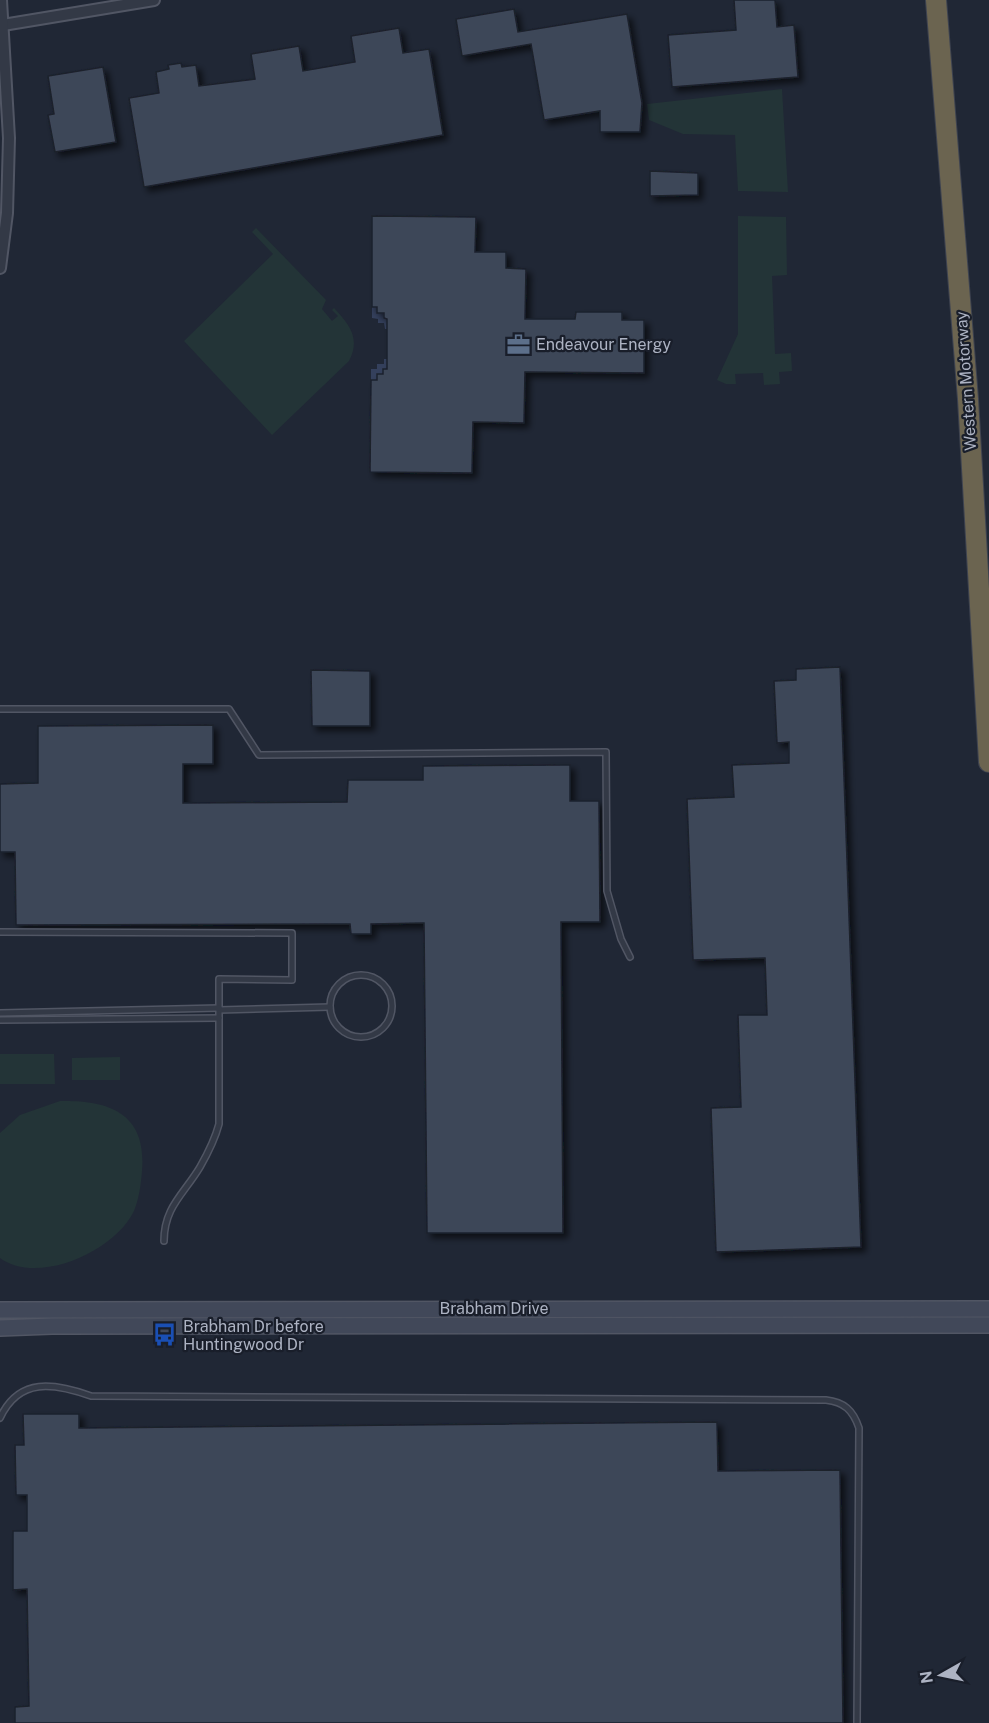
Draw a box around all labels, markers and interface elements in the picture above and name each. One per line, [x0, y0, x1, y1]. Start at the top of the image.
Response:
street label: Western Motorway [952, 310, 980, 451]
office icon: Endeavour Energy [505, 331, 531, 357]
place label: Endeavour Energy [536, 335, 671, 354]
street label: Brabham Drive [439, 1299, 549, 1318]
place label: Brabham Dr before Huntingwood Dr [183, 1317, 324, 1354]
bus stop icon: Brabham Dr before Huntingwood Dr [152, 1322, 178, 1348]
north arrow [911, 1645, 971, 1705]
text: N [916, 1670, 937, 1685]

